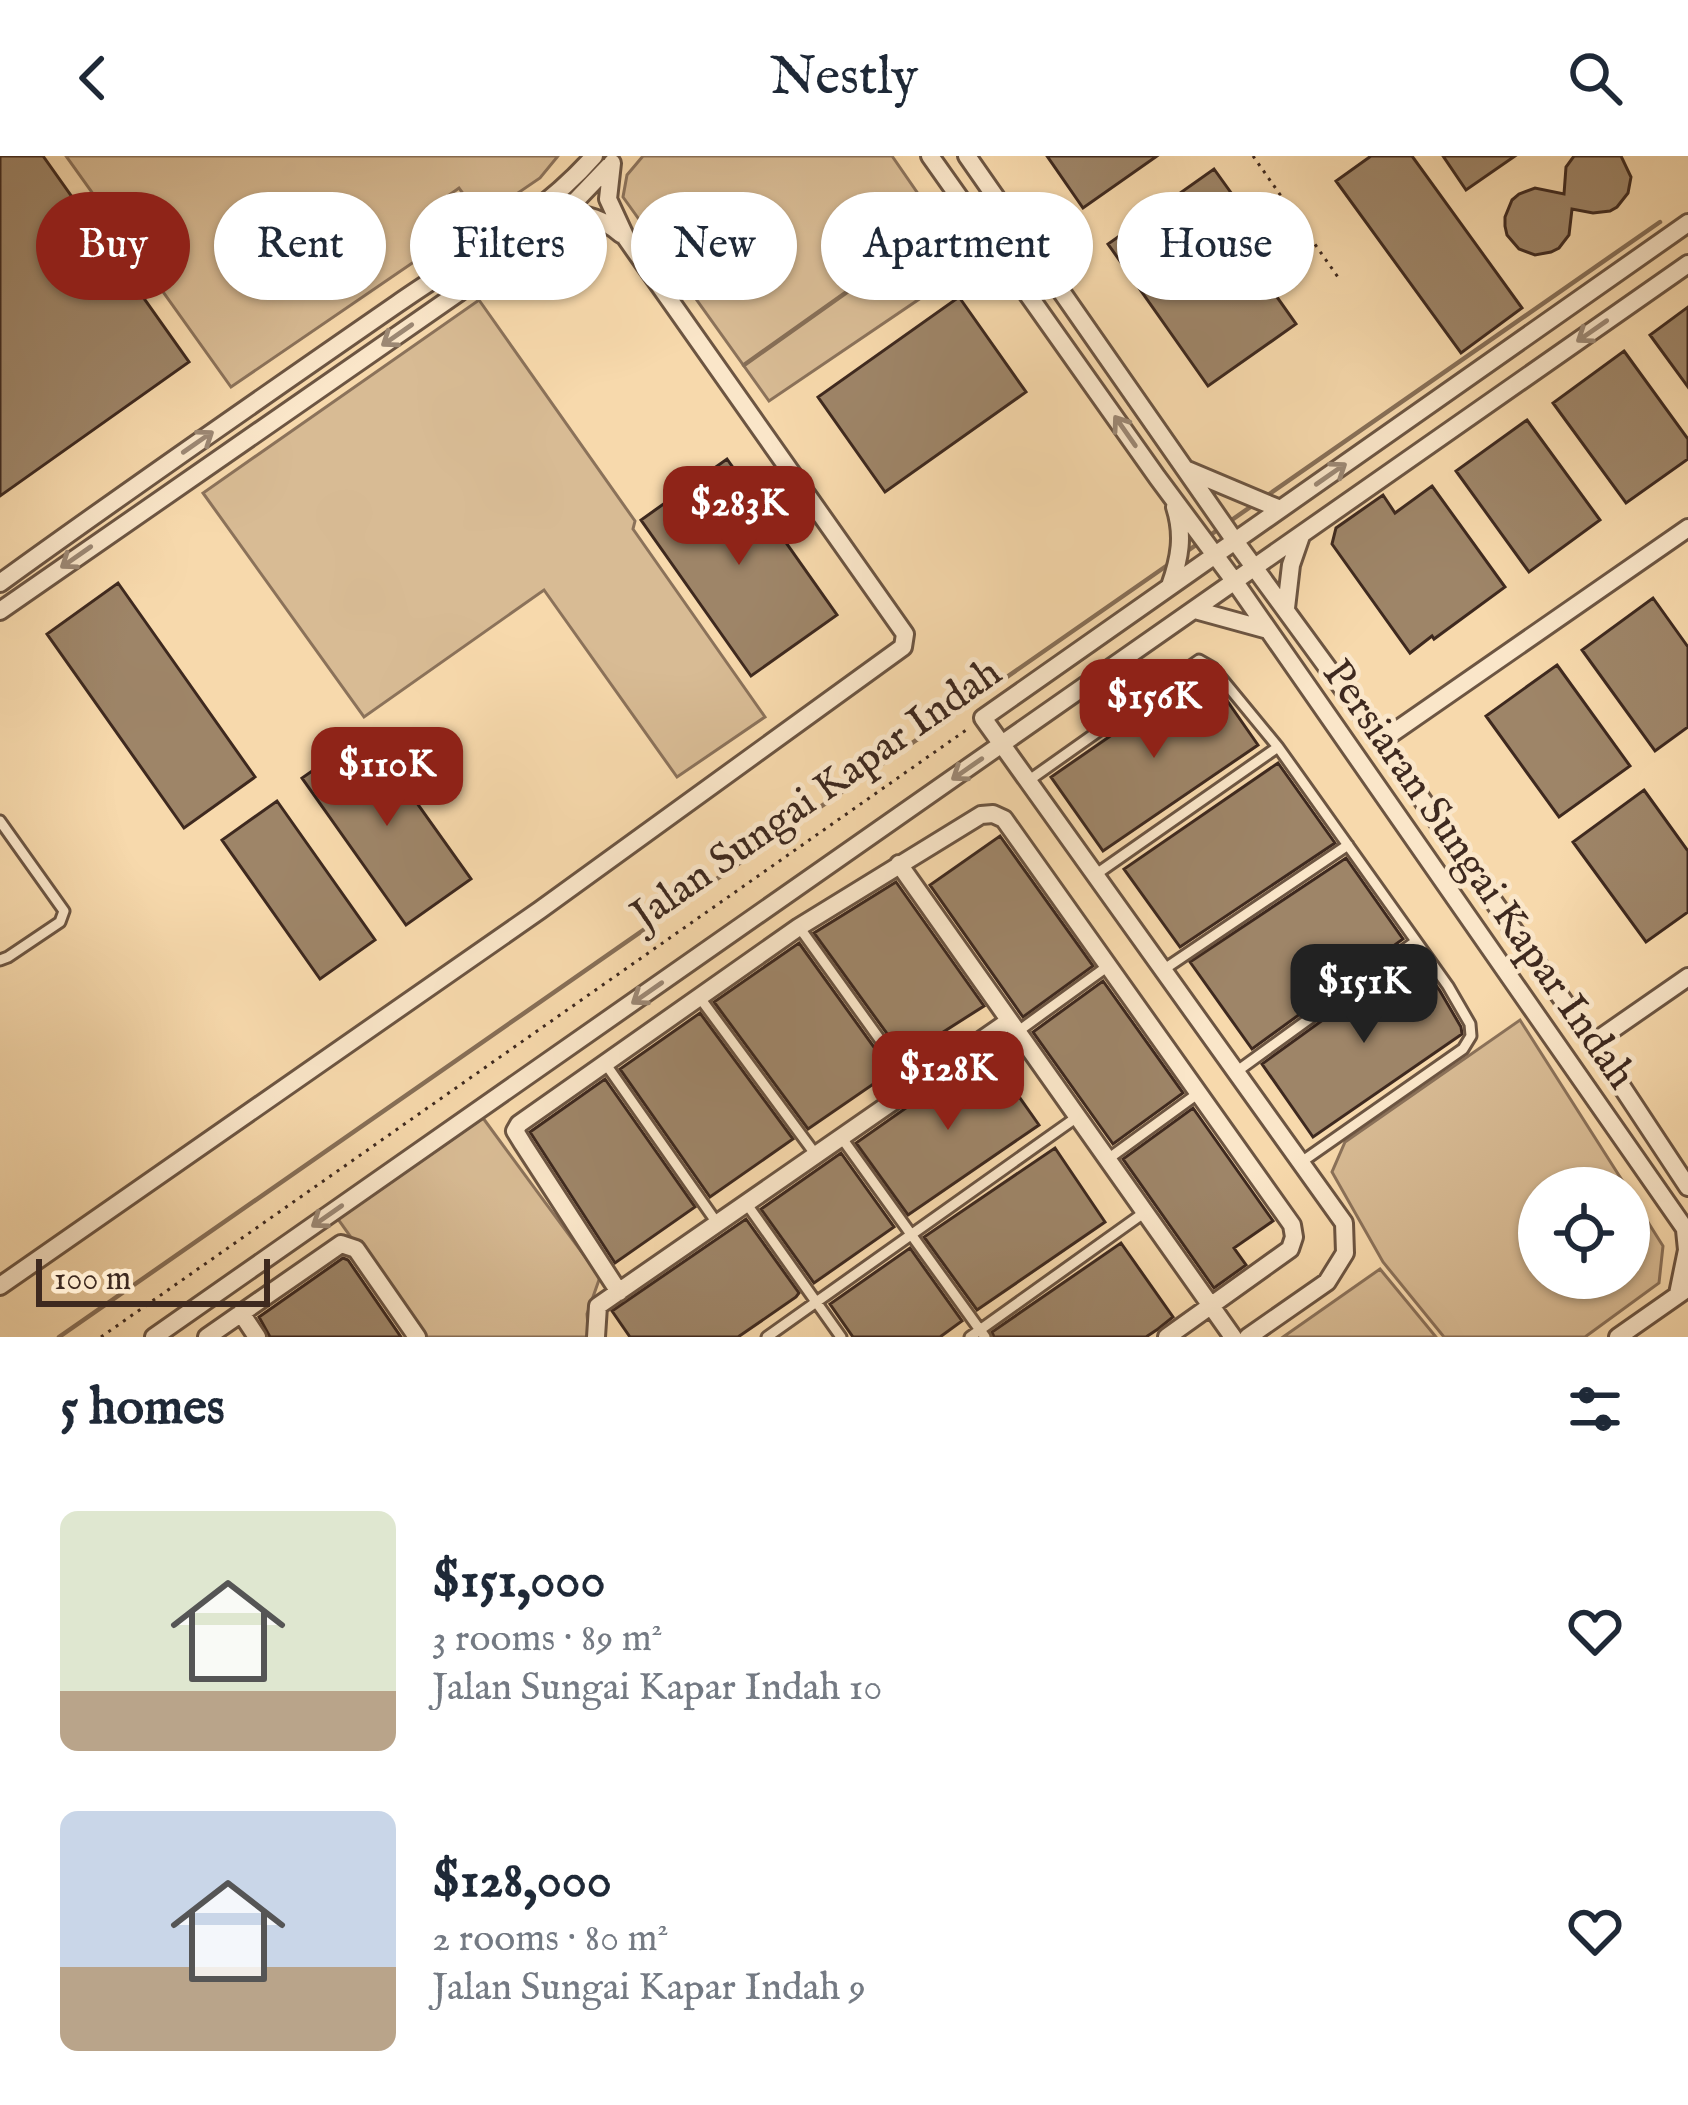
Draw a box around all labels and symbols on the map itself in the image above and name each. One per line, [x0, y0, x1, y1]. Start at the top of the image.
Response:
one-way arrow [1576, 318, 1609, 343]
one-way arrow [380, 322, 414, 347]
one-way arrow [1113, 415, 1138, 449]
one-way arrow [181, 430, 215, 455]
one-way arrow [1314, 462, 1347, 487]
pin: $283K [655, 466, 823, 568]
one-way arrow [60, 544, 94, 569]
street label: Jalan Sungai Kapar Indah [618, 647, 1012, 945]
street label: Persiaran Sungai Kapar Indah [1310, 650, 1647, 1100]
pin: $156K [1070, 659, 1238, 761]
pin: $110K [303, 727, 471, 829]
one-way arrow [951, 756, 984, 781]
pin: $151K [1280, 944, 1448, 1046]
one-way arrow [631, 980, 664, 1005]
pin: $128K [864, 1031, 1032, 1133]
one-way arrow [311, 1203, 345, 1228]
scale bar [36, 1253, 270, 1306]

